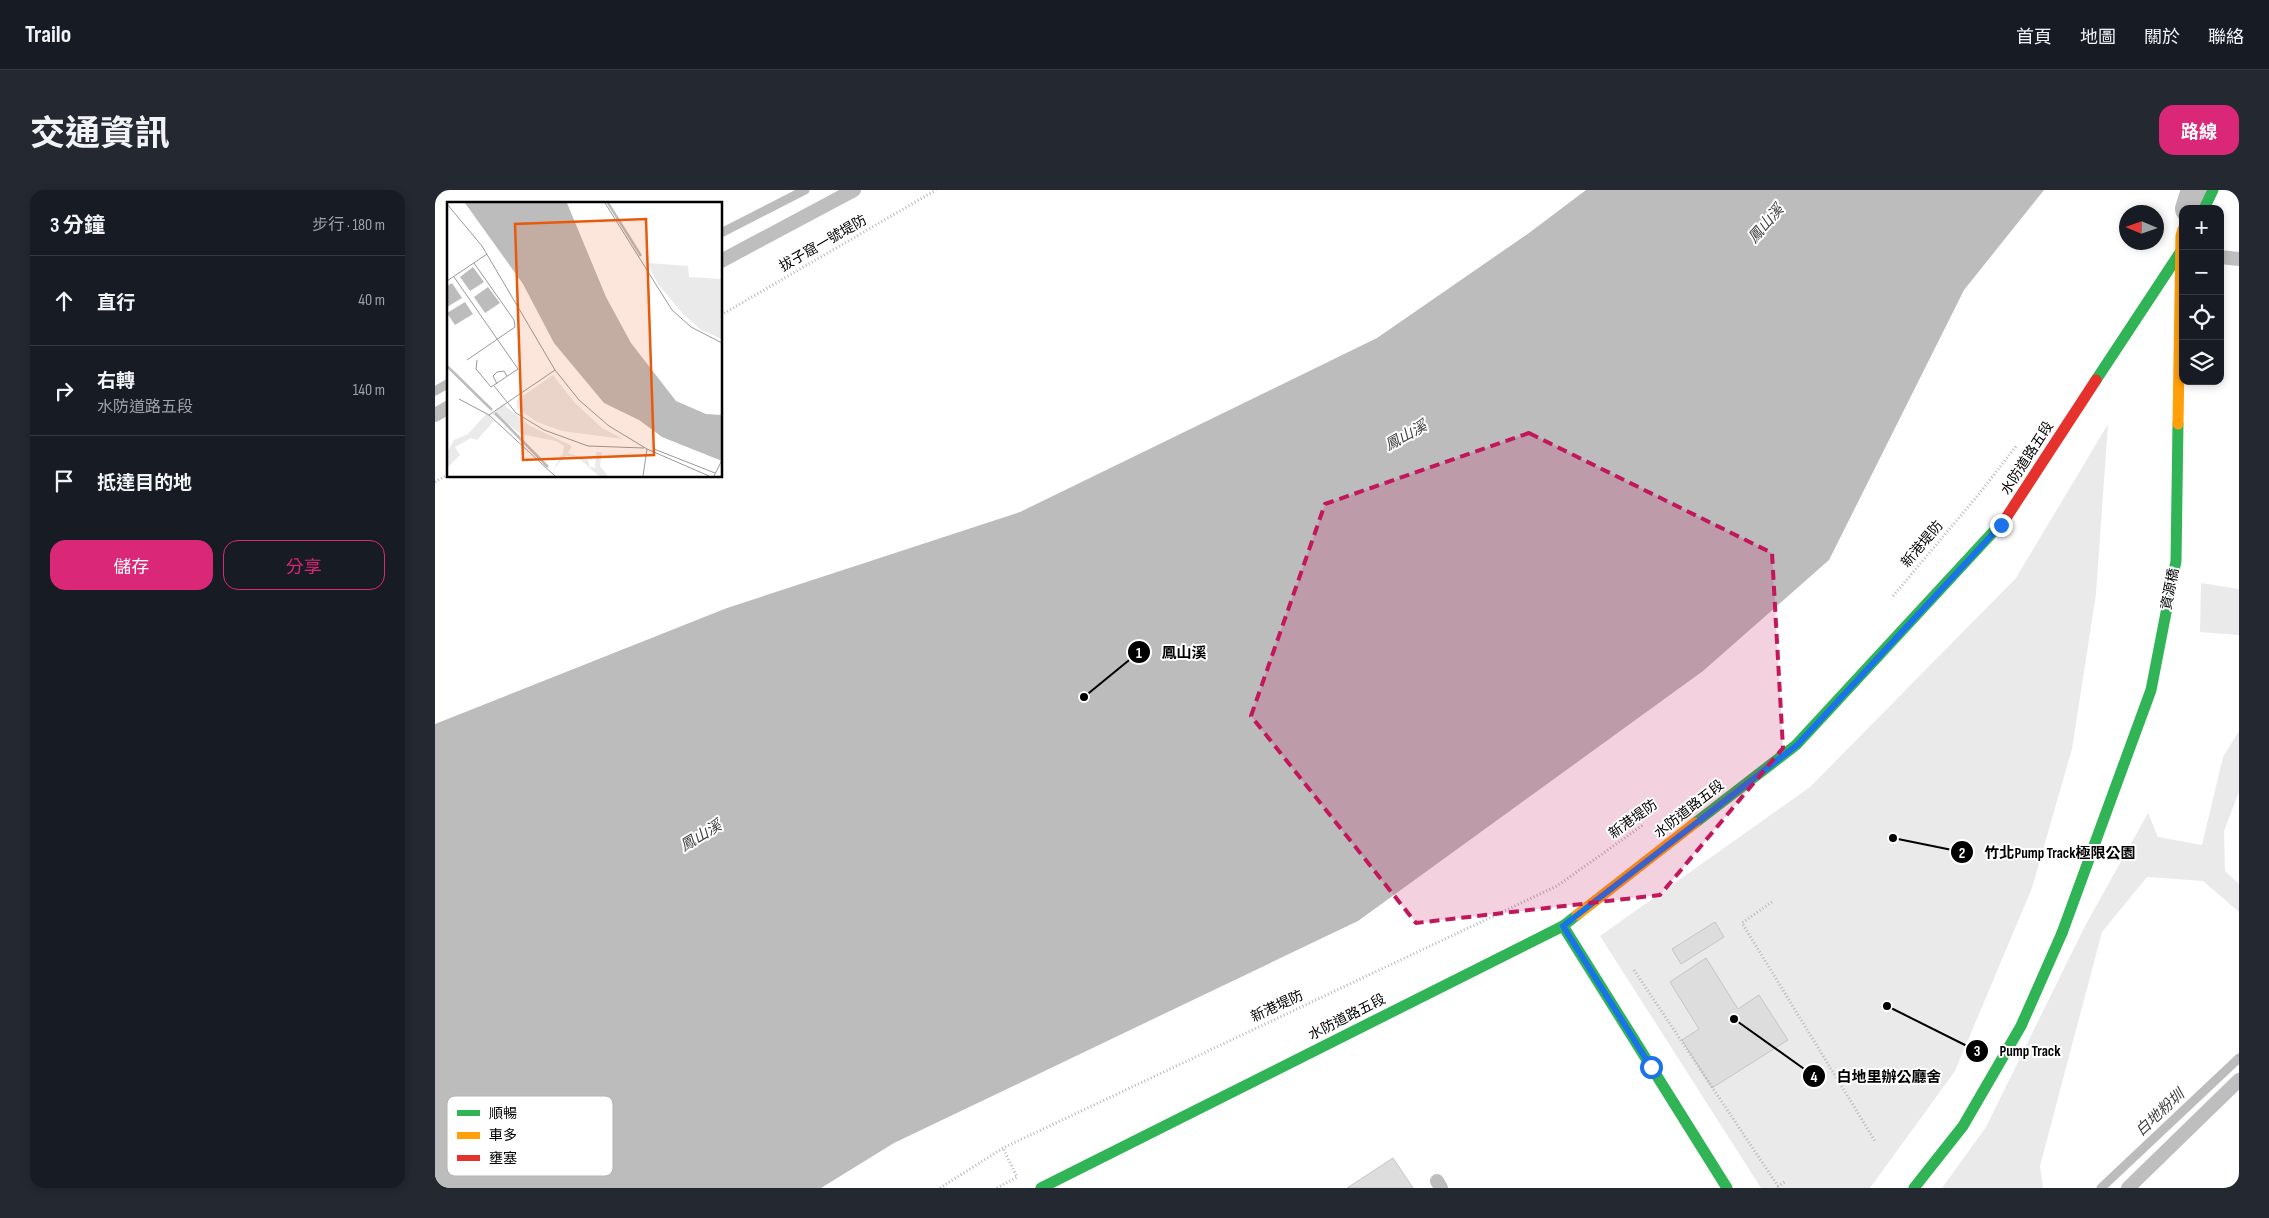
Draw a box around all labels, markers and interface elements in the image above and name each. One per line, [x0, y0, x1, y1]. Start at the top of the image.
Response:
text: Trailo [25, 20, 71, 49]
text: 首頁 [2016, 27, 2052, 48]
text: 地圖 [2080, 27, 2116, 48]
text: 關於 [2144, 27, 2180, 48]
text: 聯絡 [2208, 27, 2244, 48]
button: 路線 [2159, 105, 2239, 155]
text: 交通資訊 [30, 113, 170, 156]
water label: 鳳山溪 [1744, 199, 1789, 247]
inset map [447, 202, 723, 478]
north arrow [2119, 205, 2164, 250]
map controls [2179, 205, 2224, 385]
button: + [2179, 205, 2224, 250]
street label: 拔子窟一號堤防 [776, 211, 870, 275]
text: 3 分鐘 [50, 213, 105, 238]
text: 步行 · 180 m [312, 216, 385, 235]
button: − [2179, 250, 2224, 295]
icon: ahead [50, 287, 78, 315]
text: 40 m [358, 291, 385, 310]
text: 直行 [97, 292, 135, 315]
button: locate [2179, 295, 2224, 340]
button: layers [2179, 340, 2224, 385]
text: 右轉 [97, 370, 135, 393]
icon: right [50, 377, 78, 405]
text: 140 m [353, 381, 385, 400]
text: 水防道路五段 [97, 398, 193, 417]
water label: 鳳山溪 [1382, 416, 1432, 455]
street label: 水防道路五段 [1997, 418, 2057, 498]
icon: arrive [50, 467, 78, 495]
text: 抵達目的地 [97, 472, 192, 495]
route end [1990, 514, 2013, 537]
street label: 新港堤防 [1897, 517, 1947, 571]
button: 儲存 [50, 540, 213, 590]
button: 分享 [223, 540, 385, 590]
street label: 資源橋 [2158, 567, 2182, 611]
callout: 鳳山溪 [1127, 637, 1217, 667]
text: 1 [1136, 644, 1142, 663]
text: 鳳山溪 [1161, 644, 1207, 663]
street label: 水防道路五段 [1651, 776, 1727, 842]
street label: 新港堤防 [1605, 796, 1661, 842]
water label: 鳳山溪 [677, 815, 727, 856]
callout: 竹北Pump Track極限公園 [1950, 837, 2146, 867]
text: 2 [1959, 844, 1965, 863]
text: 竹北Pump Track極限公園 [1984, 844, 2136, 863]
street label: 新港堤防 [1248, 986, 1306, 1026]
street label: 水防道路五段 [1306, 990, 1388, 1044]
callout: Pump Track [1965, 1036, 2071, 1066]
text: 3 [1974, 1042, 1981, 1061]
text: Pump Track [1999, 1042, 2061, 1061]
route start [1640, 1056, 1663, 1079]
callout: 白地里辦公廳舍 [1801, 1061, 1951, 1091]
text: 4 [1811, 1068, 1818, 1087]
text: 白地里辦公廳舍 [1836, 1068, 1942, 1087]
water label: 白地粉圳 [2132, 1084, 2190, 1140]
legend [447, 1096, 613, 1176]
text: 順暢 [489, 1105, 517, 1122]
text: 車多 [489, 1127, 517, 1144]
text: 壅塞 [489, 1150, 517, 1167]

